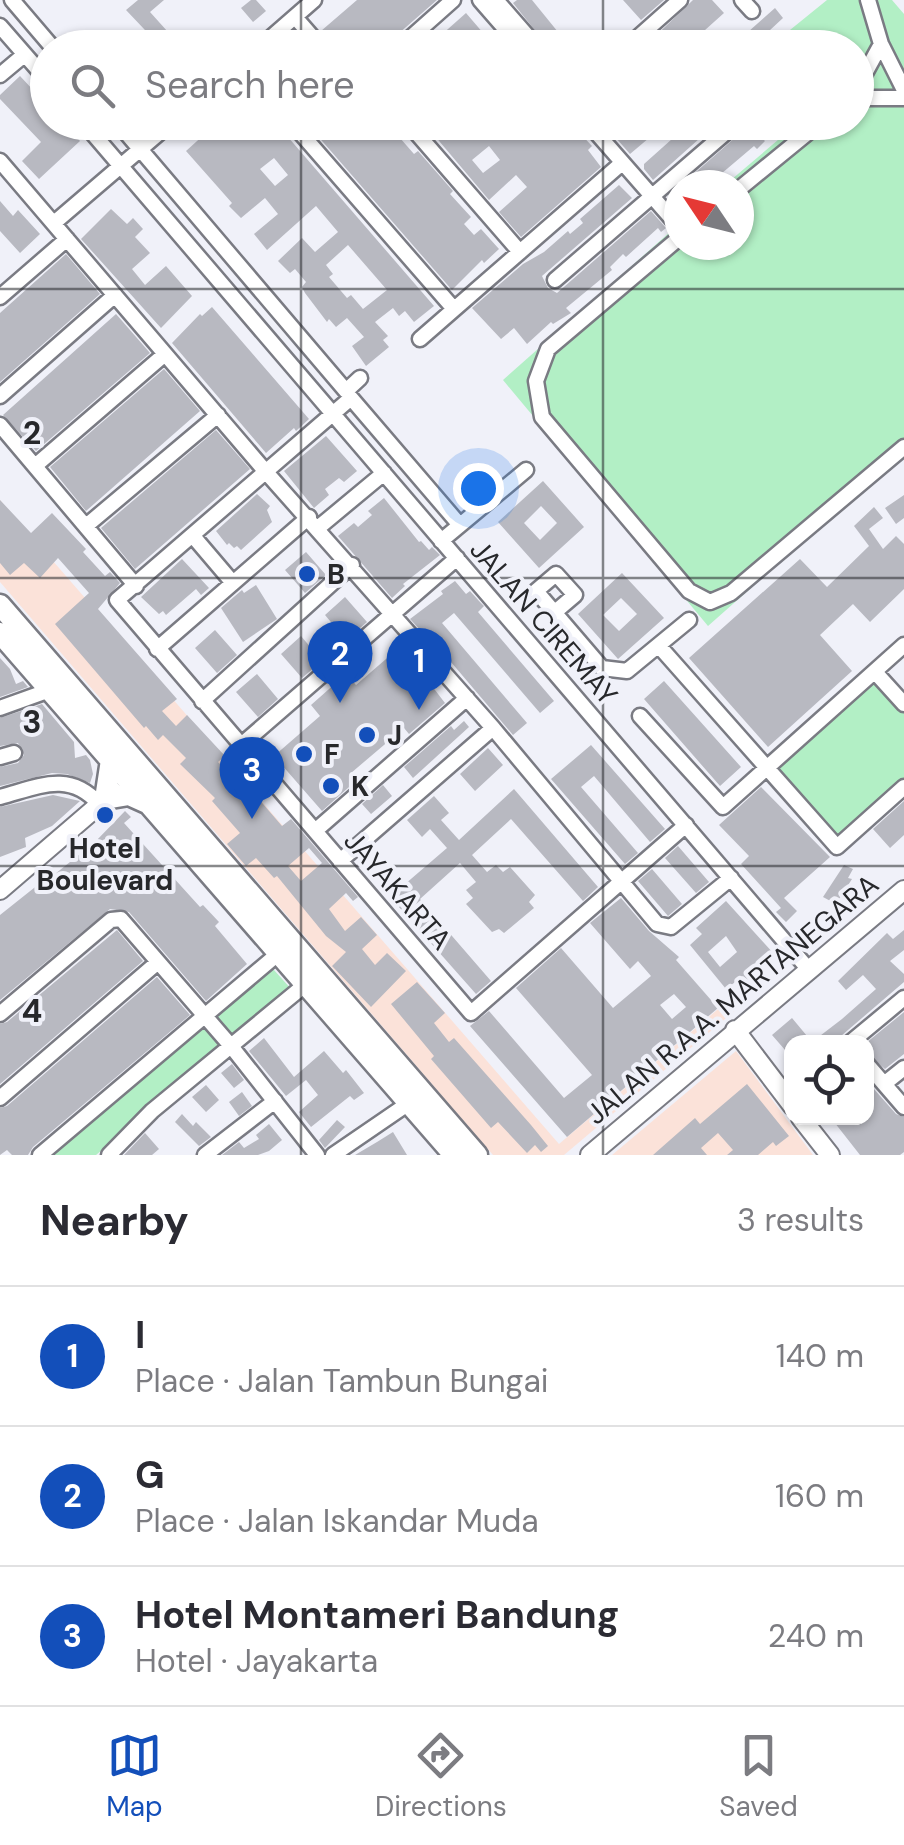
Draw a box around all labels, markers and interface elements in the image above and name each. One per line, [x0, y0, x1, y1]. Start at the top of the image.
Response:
search box [30, 30, 874, 140]
icon: search [65, 58, 120, 113]
text: Search here [145, 60, 355, 110]
north arrow [664, 170, 754, 260]
text: 2 [23, 412, 41, 454]
your location [453, 463, 504, 514]
street label: JALAN CIREMAY [462, 532, 626, 713]
place label: B [327, 556, 345, 593]
marker: B [296, 563, 318, 585]
pin: 2 [308, 620, 372, 703]
pin: 1 [386, 628, 452, 710]
text: 3 [22, 701, 42, 743]
place label: J [387, 717, 402, 754]
marker: J [356, 724, 378, 746]
pin: 3 [220, 736, 284, 819]
place label: F [324, 736, 340, 773]
marker: F [293, 743, 315, 765]
place label: K [351, 768, 369, 805]
marker: K [320, 775, 342, 797]
marker: Hotel Boulevard [94, 804, 116, 826]
street label: JAYAKARTA [336, 823, 460, 958]
place label: Hotel Boulevard [37, 830, 173, 899]
street label: JALAN R.A.A. MARTANEGARA [578, 866, 886, 1133]
text: 4 [22, 990, 42, 1032]
map controls [784, 1035, 874, 1125]
button: locate [784, 1035, 874, 1125]
text: Nearby [40, 1193, 189, 1248]
text: 3 results [737, 1199, 864, 1241]
text: I [135, 1310, 145, 1360]
text: 1 [67, 1335, 78, 1377]
text: 140 m [776, 1335, 864, 1377]
text: Place · Jalan Tambun Bungai [135, 1360, 549, 1402]
text: G [135, 1450, 165, 1500]
text: 2 [63, 1475, 82, 1517]
text: 160 m [775, 1475, 864, 1517]
text: Place · Jalan Iskandar Muda [135, 1500, 539, 1542]
text: Hotel Montameri Bandung [135, 1590, 619, 1640]
text: 3 [63, 1615, 82, 1657]
text: 240 m [768, 1615, 864, 1657]
text: Hotel · Jayakarta [135, 1640, 378, 1682]
tab: Map [106, 1728, 163, 1825]
tab: Directions [375, 1728, 507, 1825]
tab: Saved [719, 1728, 798, 1825]

